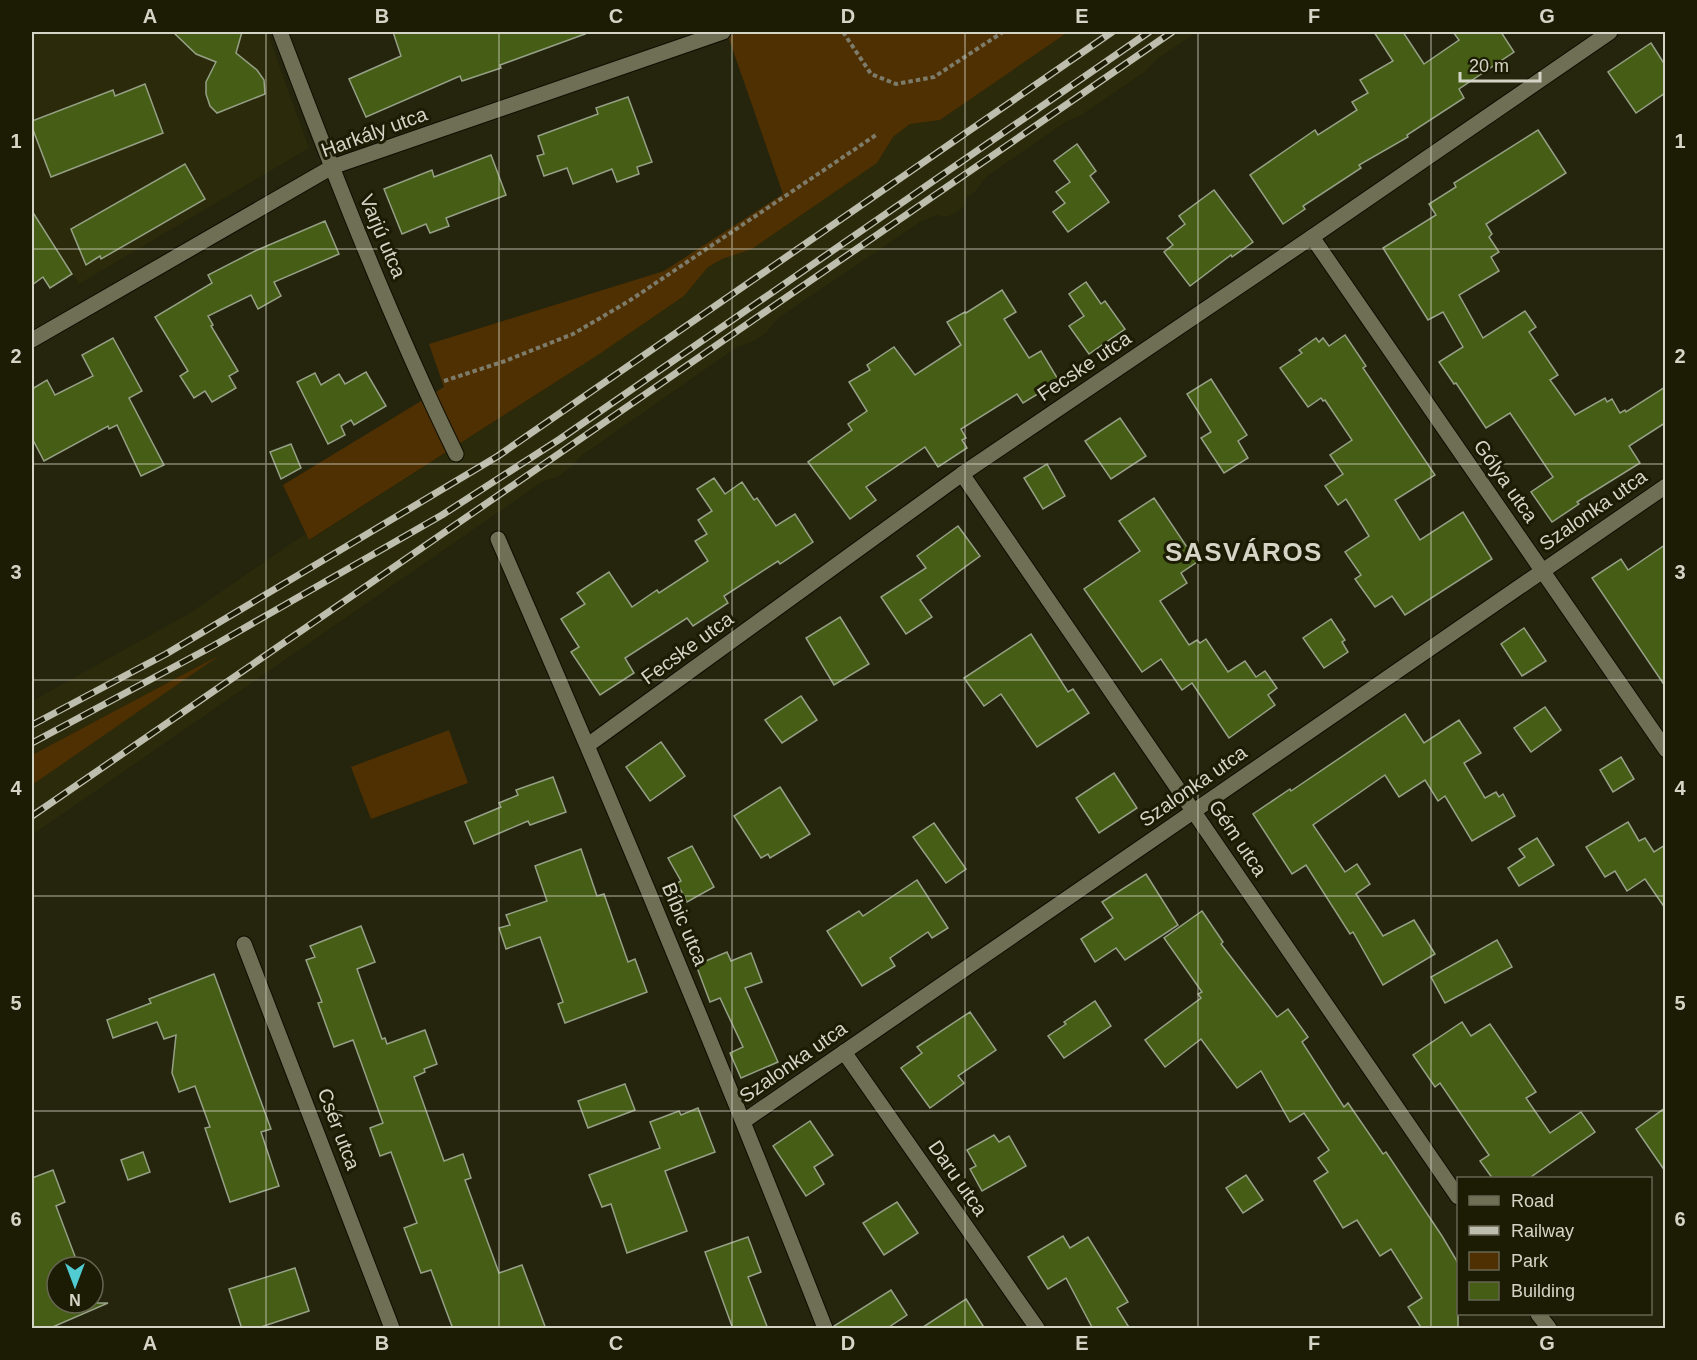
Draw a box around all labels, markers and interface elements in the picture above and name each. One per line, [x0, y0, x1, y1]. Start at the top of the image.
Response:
text: A [143, 5, 157, 27]
text: B [375, 5, 389, 27]
text: C [609, 5, 623, 27]
text: D [841, 5, 855, 27]
text: E [1075, 5, 1089, 27]
text: F [1308, 5, 1320, 27]
text: G [1539, 5, 1555, 27]
scale bar [1460, 45, 1540, 83]
text: 20 m [1469, 56, 1509, 76]
street label: Harkály utca [318, 102, 431, 161]
text: 1 [10, 130, 22, 152]
text: 1 [1674, 130, 1686, 152]
street label: Varjú utca [356, 191, 411, 282]
street label: Fecske utca [1033, 326, 1136, 405]
text: 2 [10, 345, 22, 367]
text: 2 [1674, 345, 1686, 367]
street label: Gólya utca [1470, 436, 1543, 527]
street label: Szalonka utca [1535, 464, 1651, 555]
district label: SASVÁROS [1165, 537, 1323, 567]
text: 3 [10, 561, 22, 583]
text: 3 [1674, 561, 1686, 583]
street label: Fecske utca [637, 607, 738, 689]
street label: Szalonka utca [1135, 740, 1251, 831]
text: 4 [10, 777, 22, 799]
text: 4 [1674, 777, 1686, 799]
street label: Gém utca [1205, 796, 1272, 881]
street label: Bíbic utca [658, 879, 713, 970]
text: 5 [10, 992, 22, 1014]
text: 5 [1674, 992, 1686, 1014]
street label: Szalonka utca [735, 1016, 851, 1107]
street label: Csér utca [313, 1085, 365, 1174]
street label: Daru utca [924, 1136, 992, 1221]
legend [1457, 1177, 1652, 1315]
text: Road [1511, 1191, 1554, 1211]
text: 6 [10, 1208, 22, 1230]
text: 6 [1674, 1208, 1686, 1230]
text: Railway [1511, 1221, 1574, 1241]
text: Park [1511, 1251, 1549, 1271]
north arrow [45, 1255, 105, 1315]
text: Building [1511, 1281, 1575, 1301]
text: N [69, 1291, 81, 1308]
text: A [143, 1332, 157, 1354]
text: B [375, 1332, 389, 1354]
text: C [609, 1332, 623, 1354]
text: D [841, 1332, 855, 1354]
text: E [1075, 1332, 1089, 1354]
text: F [1308, 1332, 1320, 1354]
text: G [1539, 1332, 1555, 1354]

